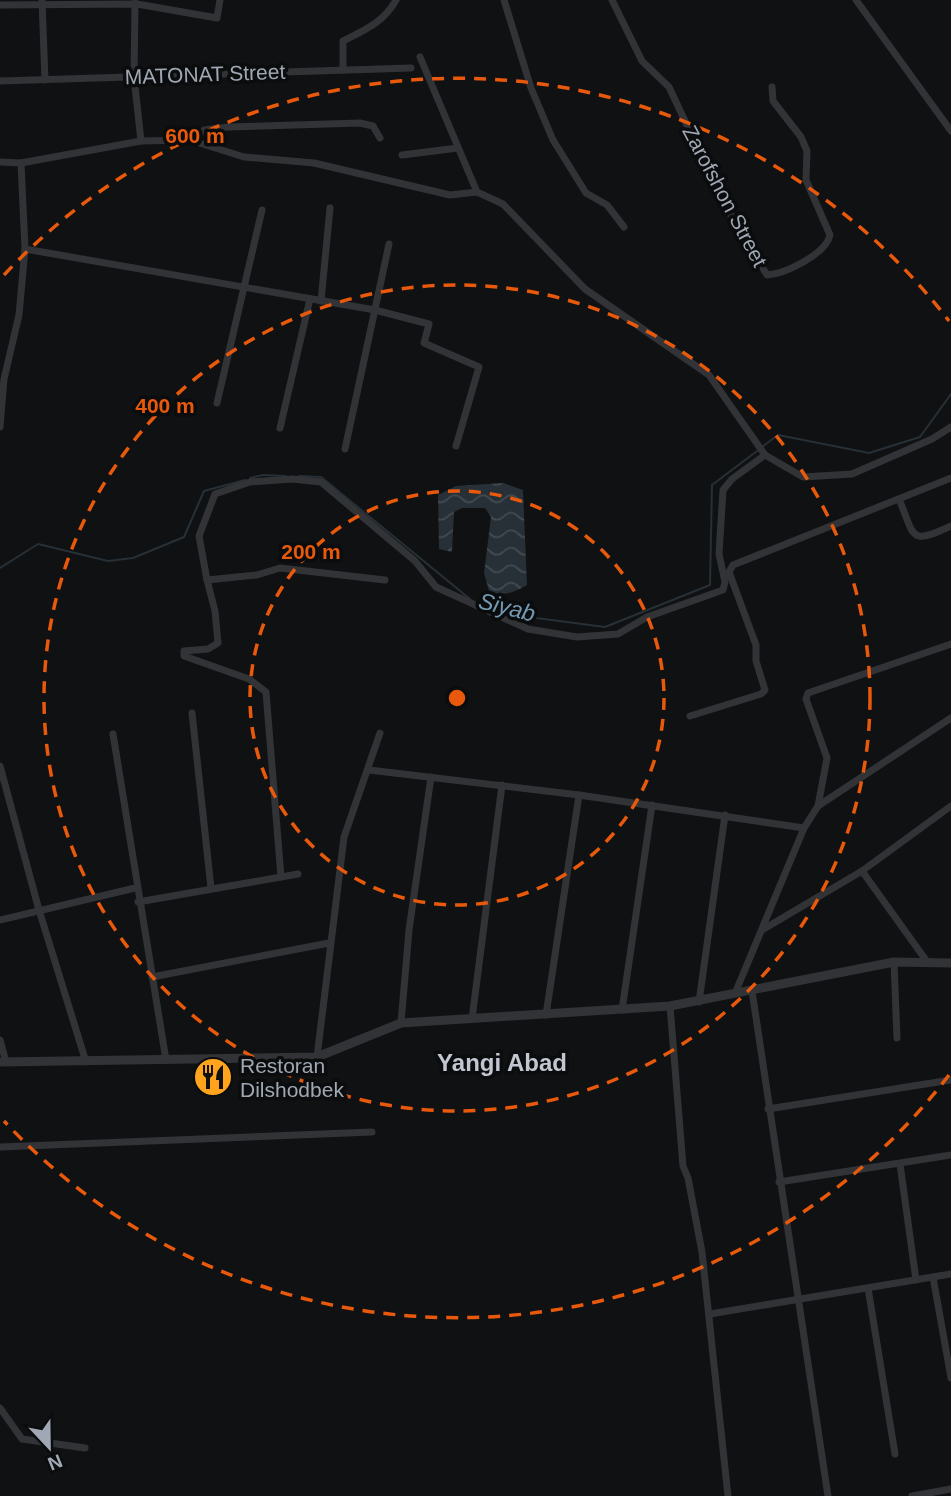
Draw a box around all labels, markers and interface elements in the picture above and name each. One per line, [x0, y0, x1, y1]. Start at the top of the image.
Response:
street label: MATONAT Street [124, 60, 286, 88]
street label: Zarofshon Street [678, 122, 772, 271]
text: 600 m [165, 124, 225, 147]
text: 400 m [135, 394, 195, 417]
text: 200 m [281, 540, 341, 563]
water label: Siyab [476, 587, 538, 627]
centre of rings [445, 686, 469, 710]
district label: Yangi Abad [437, 1049, 567, 1076]
place label: Restoran Dilshodbek [240, 1054, 344, 1101]
restaurant icon: Restoran Dilshodbek [192, 1056, 234, 1098]
north arrow [14, 1412, 84, 1482]
text: N [45, 1450, 65, 1475]

